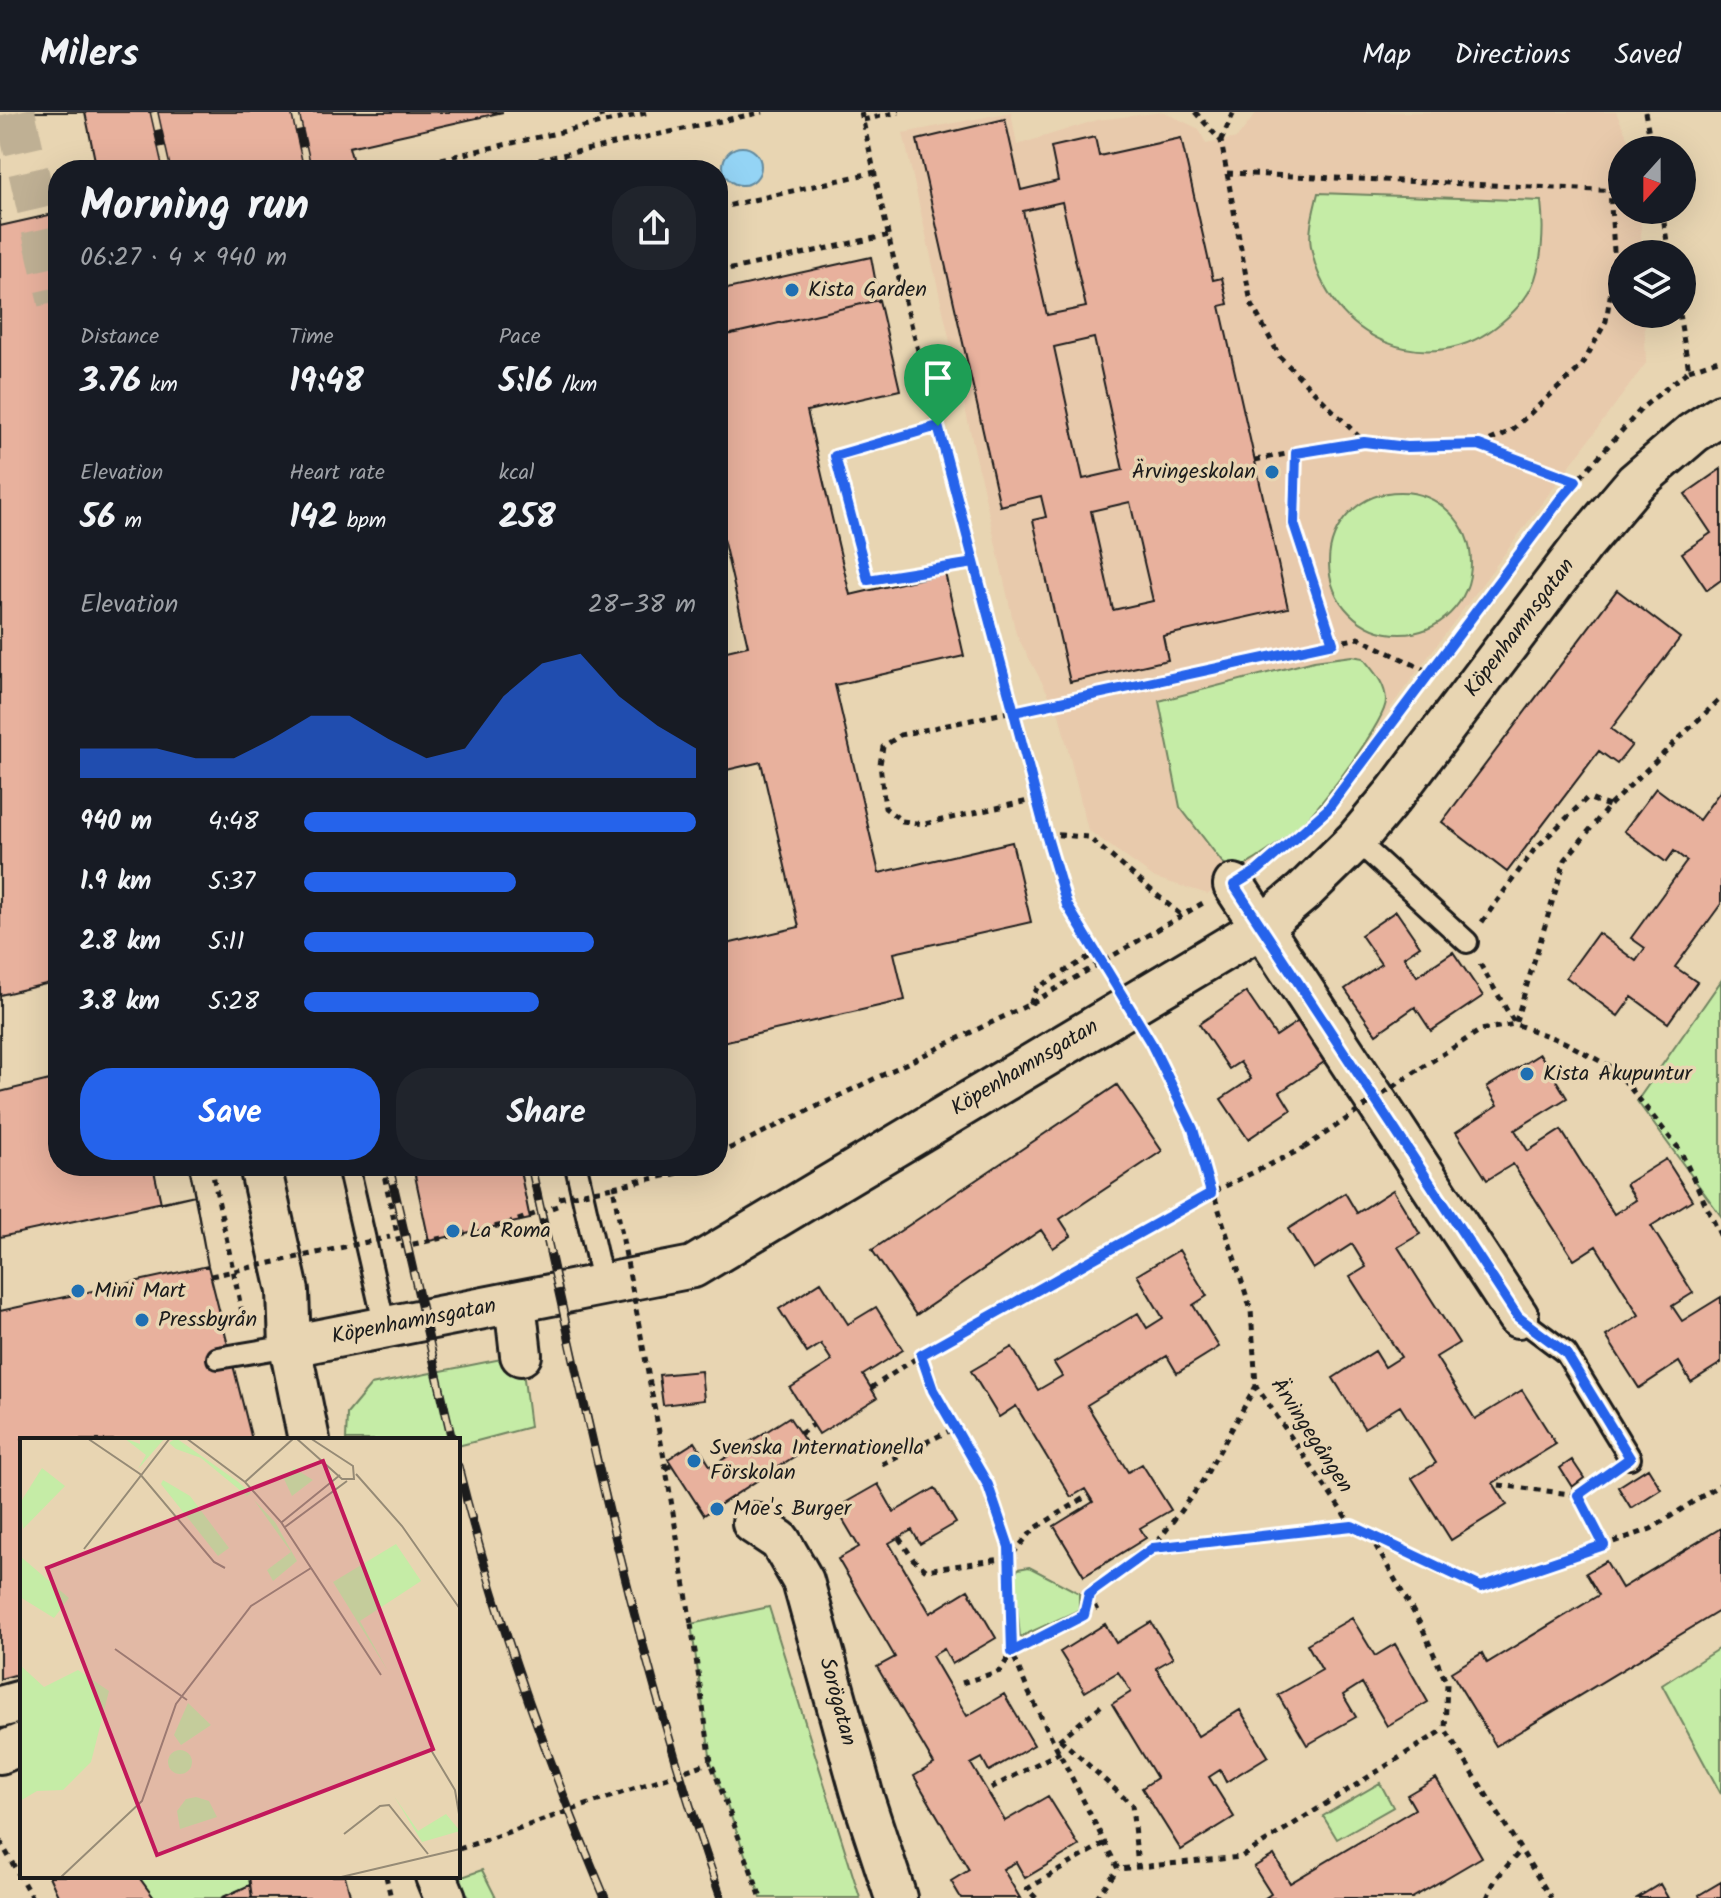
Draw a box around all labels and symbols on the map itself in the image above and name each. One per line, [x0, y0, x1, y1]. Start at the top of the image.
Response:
north arrow [1608, 136, 1696, 224]
place label: Kista Garden [808, 273, 927, 308]
marker: Kista Garden [783, 281, 801, 299]
pin [904, 344, 972, 426]
place label: Ärvingeskolan [1132, 455, 1256, 490]
marker: Ärvingeskolan [1263, 463, 1281, 481]
street label: Köpenhamnsgatan [1456, 551, 1584, 705]
street label: Köpenhamnsgatan [944, 1010, 1106, 1126]
place label: Kista Akupuntur [1543, 1057, 1693, 1092]
marker: Kista Akupuntur [1518, 1065, 1536, 1083]
place label: La Roma [469, 1214, 551, 1249]
marker: La Roma [444, 1222, 462, 1240]
place label: Mini Mart [94, 1274, 186, 1309]
marker: Mini Mart [69, 1282, 87, 1300]
street label: Köpenhamnsgatan [329, 1289, 499, 1355]
place label: Pressbyrån [158, 1303, 257, 1338]
marker: Pressbyrån [133, 1311, 151, 1329]
street label: Ärvingegången [1260, 1371, 1362, 1501]
place label: Svenska Internationella Förskolan [710, 1431, 924, 1491]
inset map [20, 1438, 460, 1878]
marker: Svenska Internationella Förskolan [685, 1452, 703, 1470]
place label: Moe's Burger [733, 1492, 853, 1527]
marker: Moe's Burger [708, 1500, 726, 1518]
street label: Sorögatan [808, 1654, 866, 1750]

